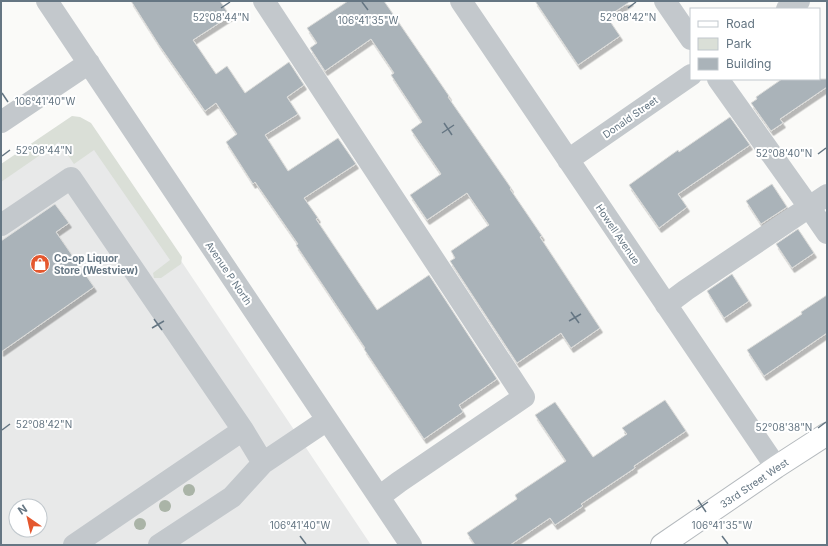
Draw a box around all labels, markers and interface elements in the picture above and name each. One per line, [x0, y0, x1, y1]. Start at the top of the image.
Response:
legend [690, 8, 820, 80]
text: 52°08'44"N [193, 11, 249, 23]
text: 52°08'42"N [600, 11, 656, 23]
text: 106°41'35"W [338, 14, 399, 26]
text: Road [726, 16, 755, 31]
text: Park [726, 36, 752, 51]
text: Building [726, 56, 771, 71]
street label: Donald Street [600, 93, 660, 140]
text: 106°41'40"W [15, 95, 75, 107]
text: 52°08'44"N [16, 144, 72, 156]
text: 52°08'40"N [756, 147, 812, 159]
street label: Howell Avenue [593, 202, 643, 266]
street label: Avenue P North [203, 239, 255, 307]
place label: Co-op Liquor Store (Westview) [54, 252, 138, 276]
shop icon: Co-op Liquor Store (Westview) [29, 253, 51, 275]
text: 52°08'42"N [16, 418, 72, 430]
text: 52°08'38"N [756, 421, 812, 433]
street label: 33rd Street West [718, 455, 791, 510]
north arrow [8, 498, 48, 538]
text: N [15, 502, 30, 518]
text: 106°41'40"W [270, 519, 330, 531]
text: 106°41'35"W [692, 519, 753, 531]

